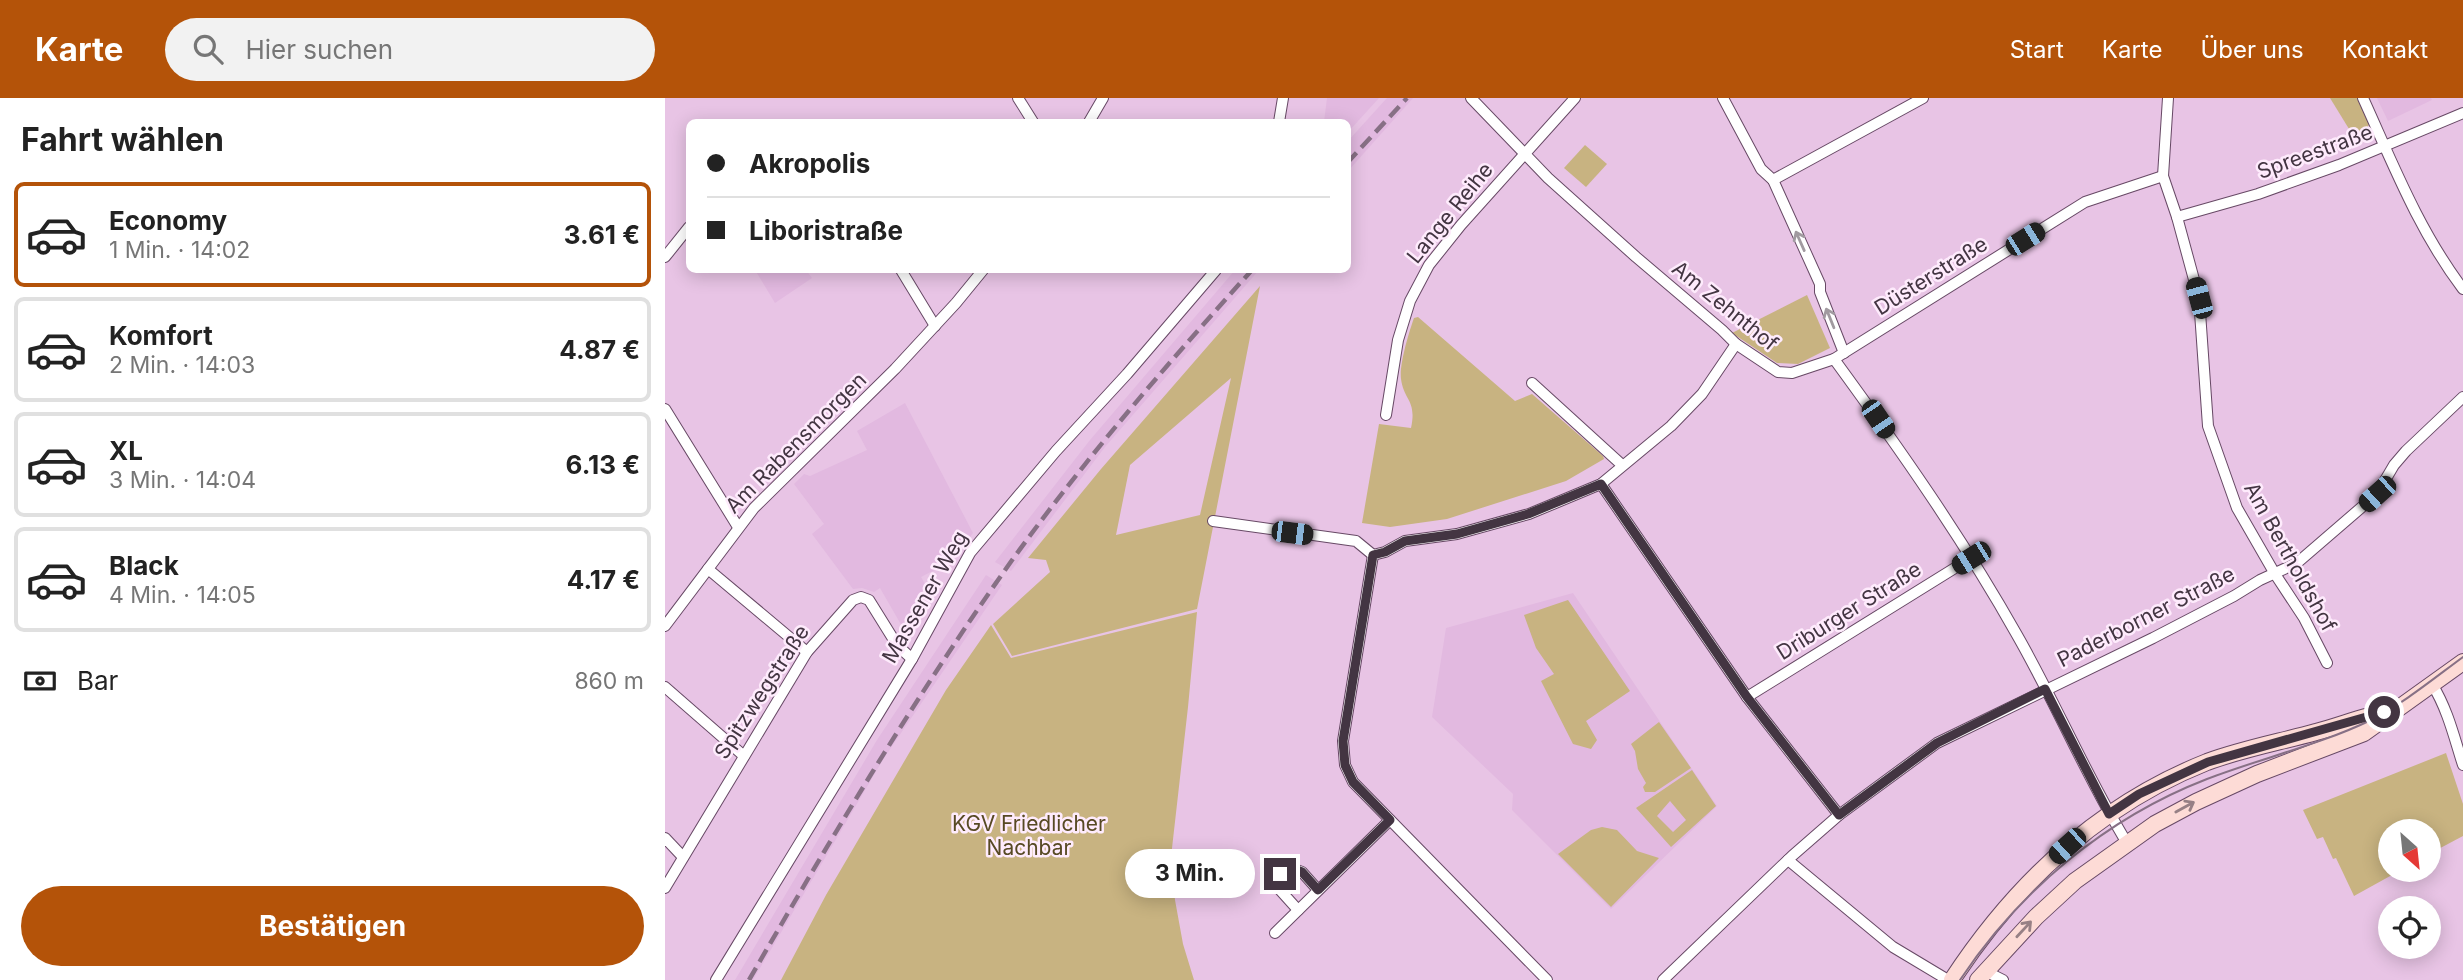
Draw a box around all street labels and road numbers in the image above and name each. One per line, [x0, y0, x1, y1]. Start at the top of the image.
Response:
street label: Spreestraße [2254, 119, 2376, 184]
street label: Lange Reihe [1401, 157, 1498, 268]
street label: Düsterstraße [1870, 231, 1992, 320]
street label: Am Zehnthof [1667, 255, 1783, 356]
street label: Am Rabensmorgen [720, 367, 871, 518]
street label: Am Bertholdshof [2239, 478, 2342, 636]
street label: Massener Weg [877, 526, 972, 667]
street label: Driburger Straße [1772, 556, 1926, 665]
street label: Paderborner Straße [2053, 561, 2239, 672]
street label: Spitzwegstraße [709, 620, 814, 763]

